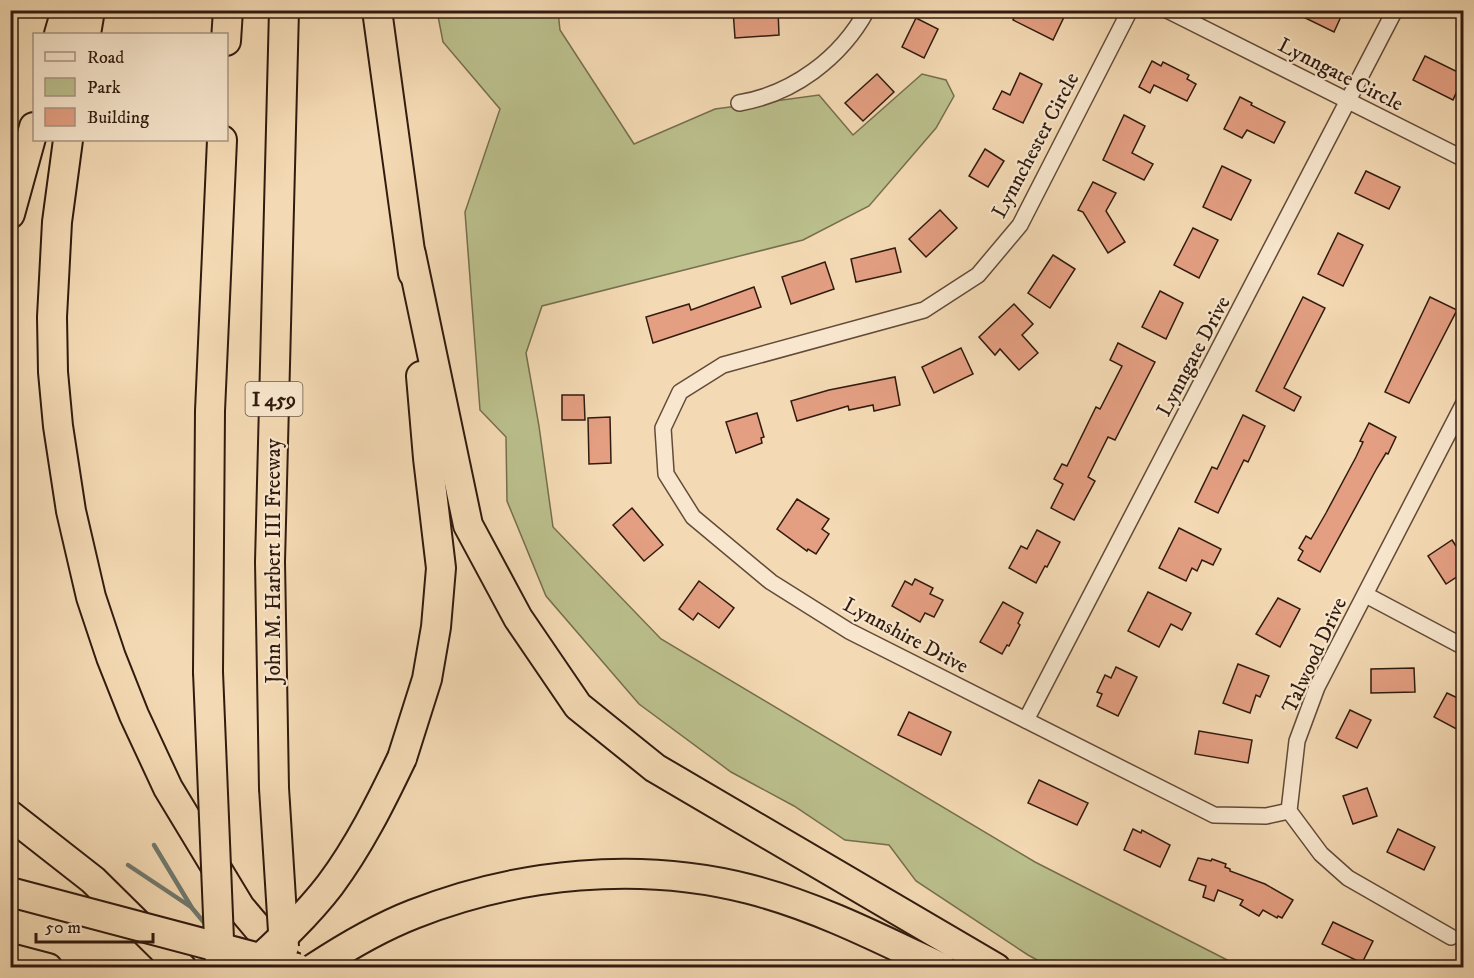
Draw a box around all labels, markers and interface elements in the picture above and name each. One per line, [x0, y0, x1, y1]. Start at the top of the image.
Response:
street label: Lynngate Circle [1274, 32, 1408, 118]
legend [33, 33, 228, 141]
text: Road [87, 47, 124, 69]
street label: Lynnchester Circle [987, 68, 1085, 223]
text: Park [87, 77, 121, 99]
text: Building [87, 107, 149, 129]
street label: Lynngate Drive [1151, 292, 1237, 421]
road number: I 459 [246, 382, 302, 416]
street label: John M. Harbert III Freeway [261, 438, 287, 685]
street label: Lynnshire Drive [839, 592, 973, 680]
street label: Talwood Drive [1277, 593, 1353, 717]
scale bar [36, 906, 153, 944]
text: 50 m [45, 917, 81, 939]

